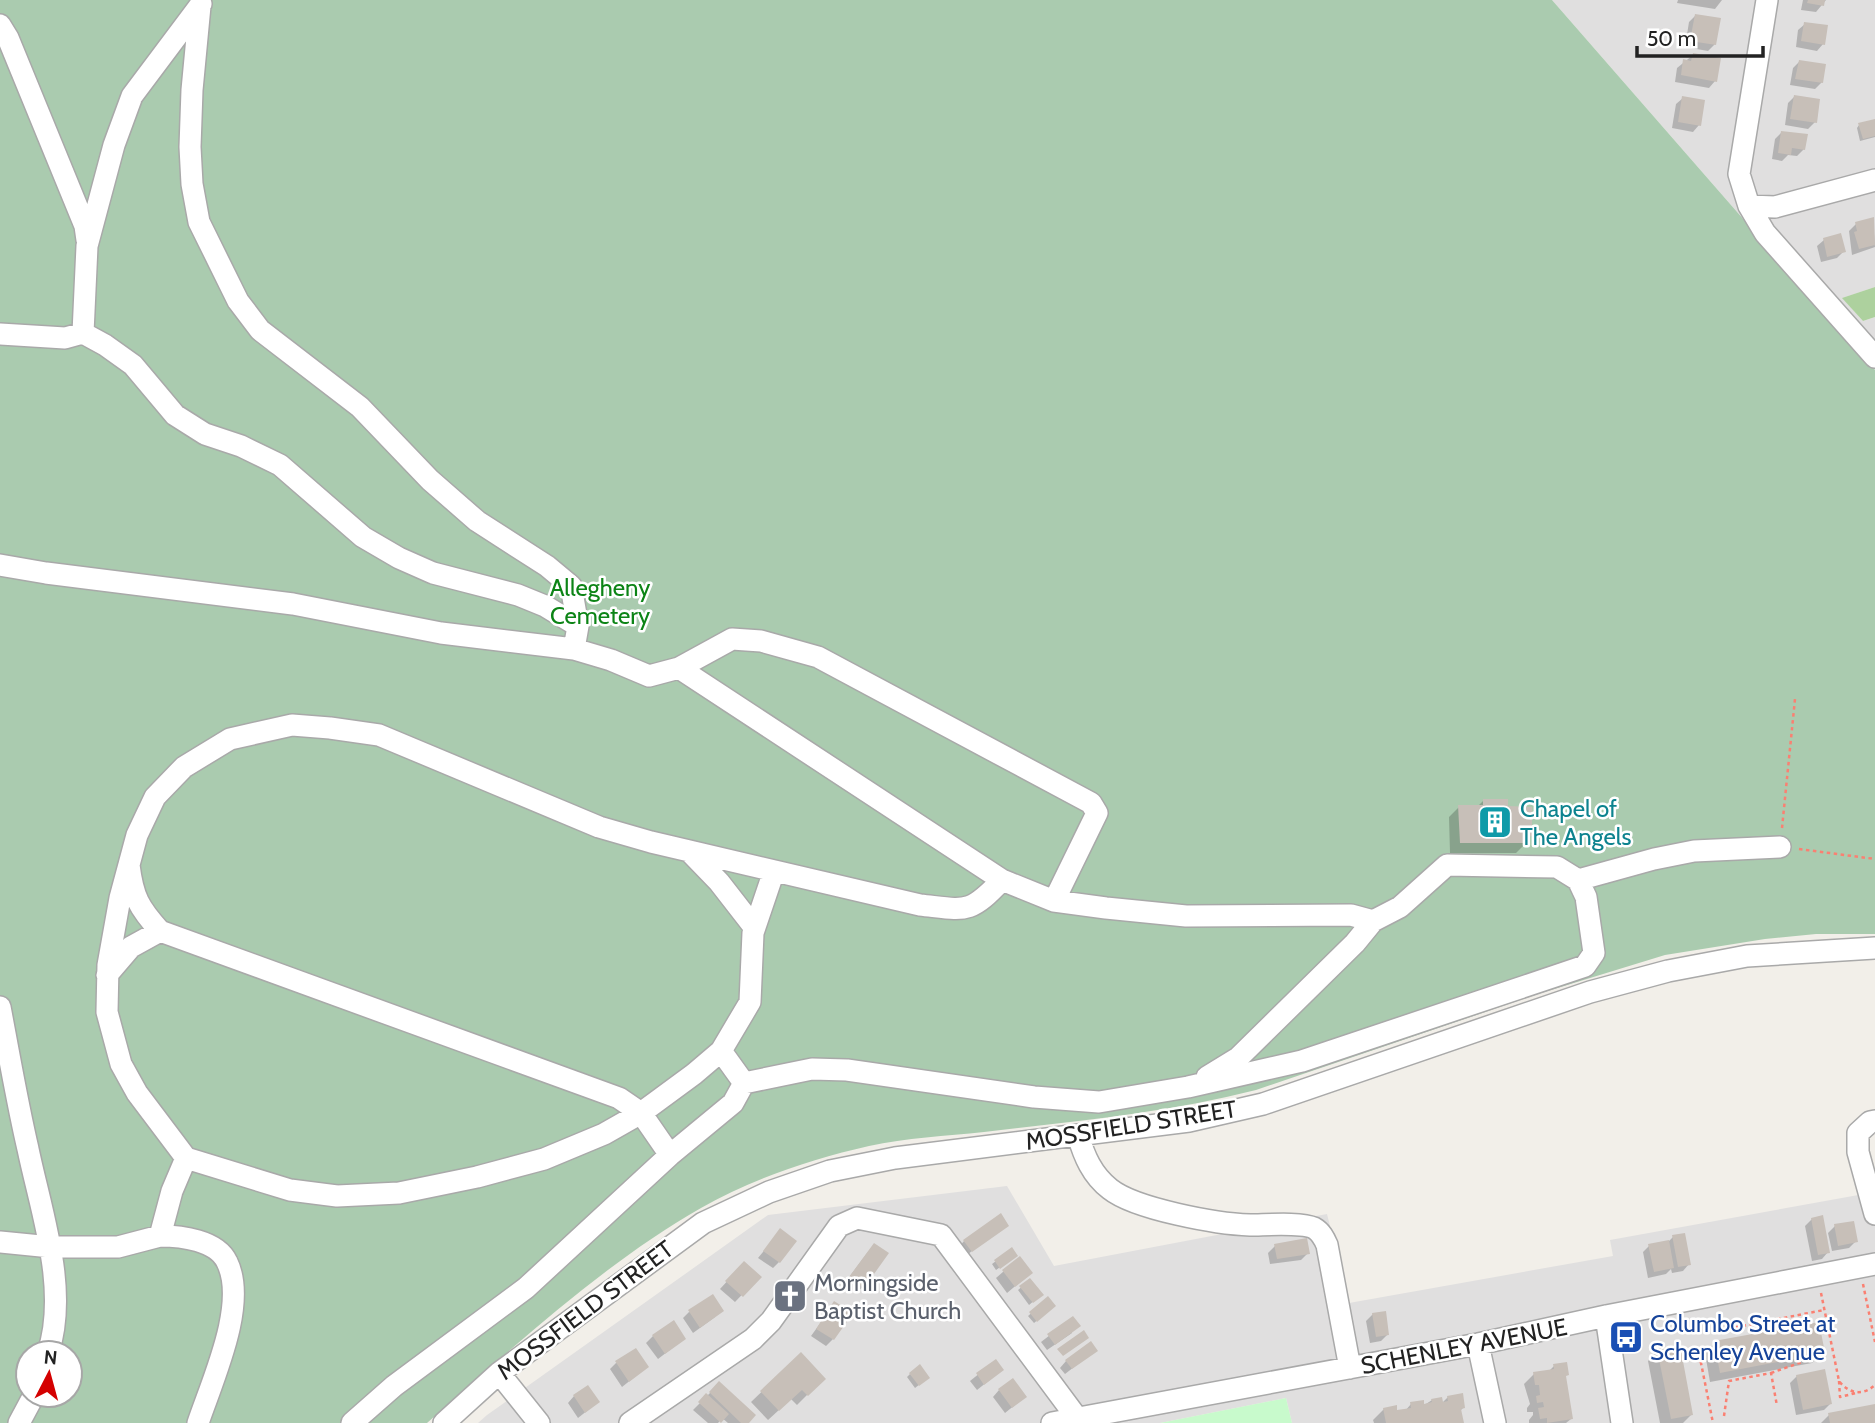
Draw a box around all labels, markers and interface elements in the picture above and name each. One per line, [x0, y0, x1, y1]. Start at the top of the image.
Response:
scale bar [1637, 14, 1763, 58]
text: 50 m [1647, 26, 1696, 51]
park label: Allegheny Cemetery [550, 573, 650, 630]
place label: Chapel of The Angels [1520, 794, 1631, 851]
building icon: Chapel of The Angels [1476, 803, 1514, 841]
street label: MOSSFIELD STREET [1023, 1094, 1239, 1156]
street label: MOSSFIELD STREET [491, 1234, 679, 1386]
place label: Morningside Baptist Church [814, 1268, 961, 1325]
church icon: Morningside Baptist Church [771, 1277, 809, 1315]
place label: Columbo Street at Schenley Avenue [1650, 1309, 1835, 1366]
street label: SCHENLEY AVENUE [1358, 1312, 1570, 1380]
bus stop icon: Columbo Street at Schenley Avenue [1607, 1318, 1645, 1356]
north arrow [14, 1339, 84, 1409]
text: N [43, 1345, 59, 1370]

